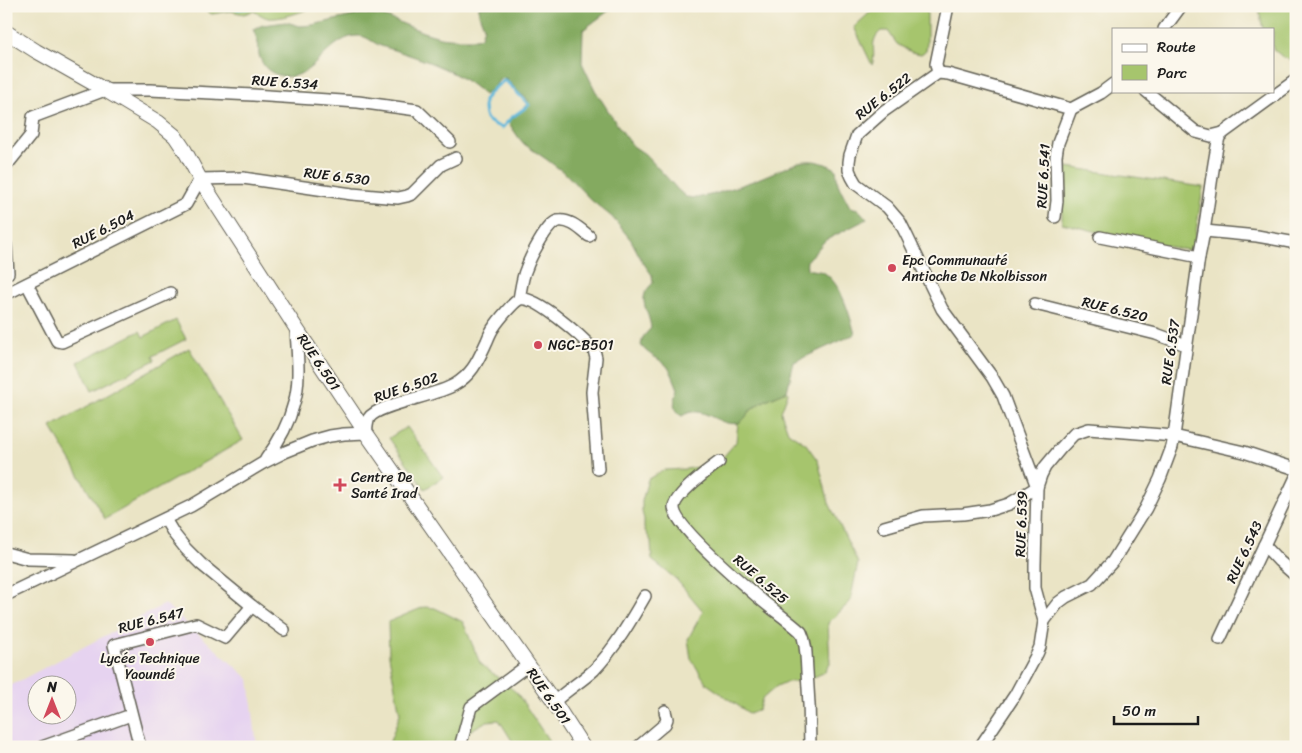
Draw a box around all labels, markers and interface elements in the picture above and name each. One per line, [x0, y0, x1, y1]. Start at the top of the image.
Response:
legend [1112, 28, 1274, 92]
text: Route [1157, 34, 1196, 60]
text: Parc [1157, 60, 1187, 86]
street label: RUE 6.522 [850, 66, 917, 127]
street label: RUE 6.534 [251, 68, 319, 97]
street label: RUE 6.541 [1029, 143, 1058, 209]
street label: RUE 6.530 [302, 160, 372, 193]
street label: RUE 6.504 [67, 203, 139, 256]
place label: Epc Communauté Antioche De Nkolbisson [901, 248, 1047, 289]
marker: Epc Communauté Antioche De Nkolbisson [886, 262, 898, 274]
street label: RUE 6.520 [1079, 289, 1150, 330]
street label: RUE 6.537 [1154, 317, 1188, 386]
street label: RUE 6.501 [290, 328, 347, 396]
place label: NGC-B501 [548, 333, 614, 358]
marker: NGC-B501 [532, 339, 544, 351]
street label: RUE 6.502 [370, 365, 442, 410]
place label: Centre De Santé Irad [351, 465, 419, 506]
marker: Centre De Santé Irad [333, 478, 347, 492]
street label: RUE 6.539 [1008, 490, 1035, 558]
street label: RUE 6.543 [1219, 517, 1270, 588]
street label: RUE 6.525 [727, 548, 794, 611]
street label: RUE 6.547 [116, 600, 187, 641]
marker: Lycée Technique Yaoundé [144, 636, 156, 648]
place label: Lycée Technique Yaoundé [100, 646, 200, 687]
street label: RUE 6.501 [520, 663, 577, 730]
text: N [46, 675, 57, 700]
north arrow [28, 676, 78, 726]
scale bar [1114, 693, 1198, 725]
text: 50 m [1122, 698, 1157, 724]

